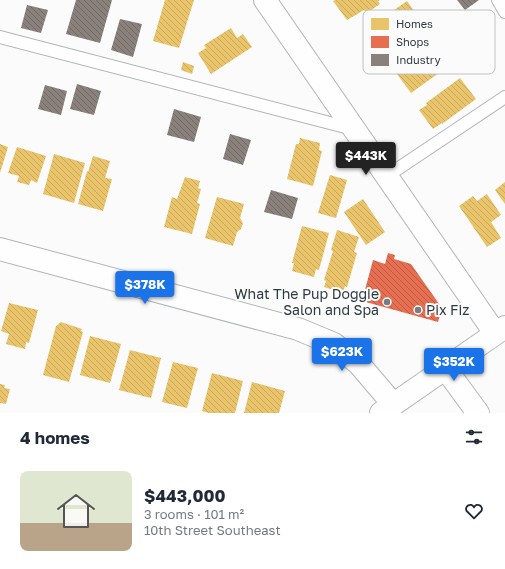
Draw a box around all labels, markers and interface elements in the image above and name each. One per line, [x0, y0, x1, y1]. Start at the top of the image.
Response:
legend [363, 10, 495, 74]
text: Homes [396, 17, 433, 30]
text: Shops [396, 35, 429, 48]
text: Industry [396, 53, 441, 66]
pin: $443K [338, 142, 394, 176]
text: $443K [345, 147, 387, 163]
pin: $378K [117, 271, 173, 305]
text: $378K [124, 276, 166, 292]
place label: What The Pup Doggie Salon and Spa [234, 285, 379, 318]
marker: What The Pup Doggie Salon and Spa [382, 297, 392, 307]
place label: Pix Fiz [426, 301, 469, 318]
marker: Pix Fiz [413, 305, 423, 315]
pin: $623K [314, 338, 370, 372]
text: $623K [321, 343, 363, 359]
pin: $352K [426, 348, 482, 382]
text: $352K [433, 353, 475, 369]
icon: filters [463, 426, 485, 448]
text: 4 homes [20, 427, 90, 448]
text: $443,000 [144, 485, 226, 506]
icon: home [52, 487, 100, 535]
icon: heart [463, 500, 485, 522]
text: 3 rooms · 101 m² [144, 506, 244, 522]
text: 10th Street Southeast [144, 522, 281, 538]

